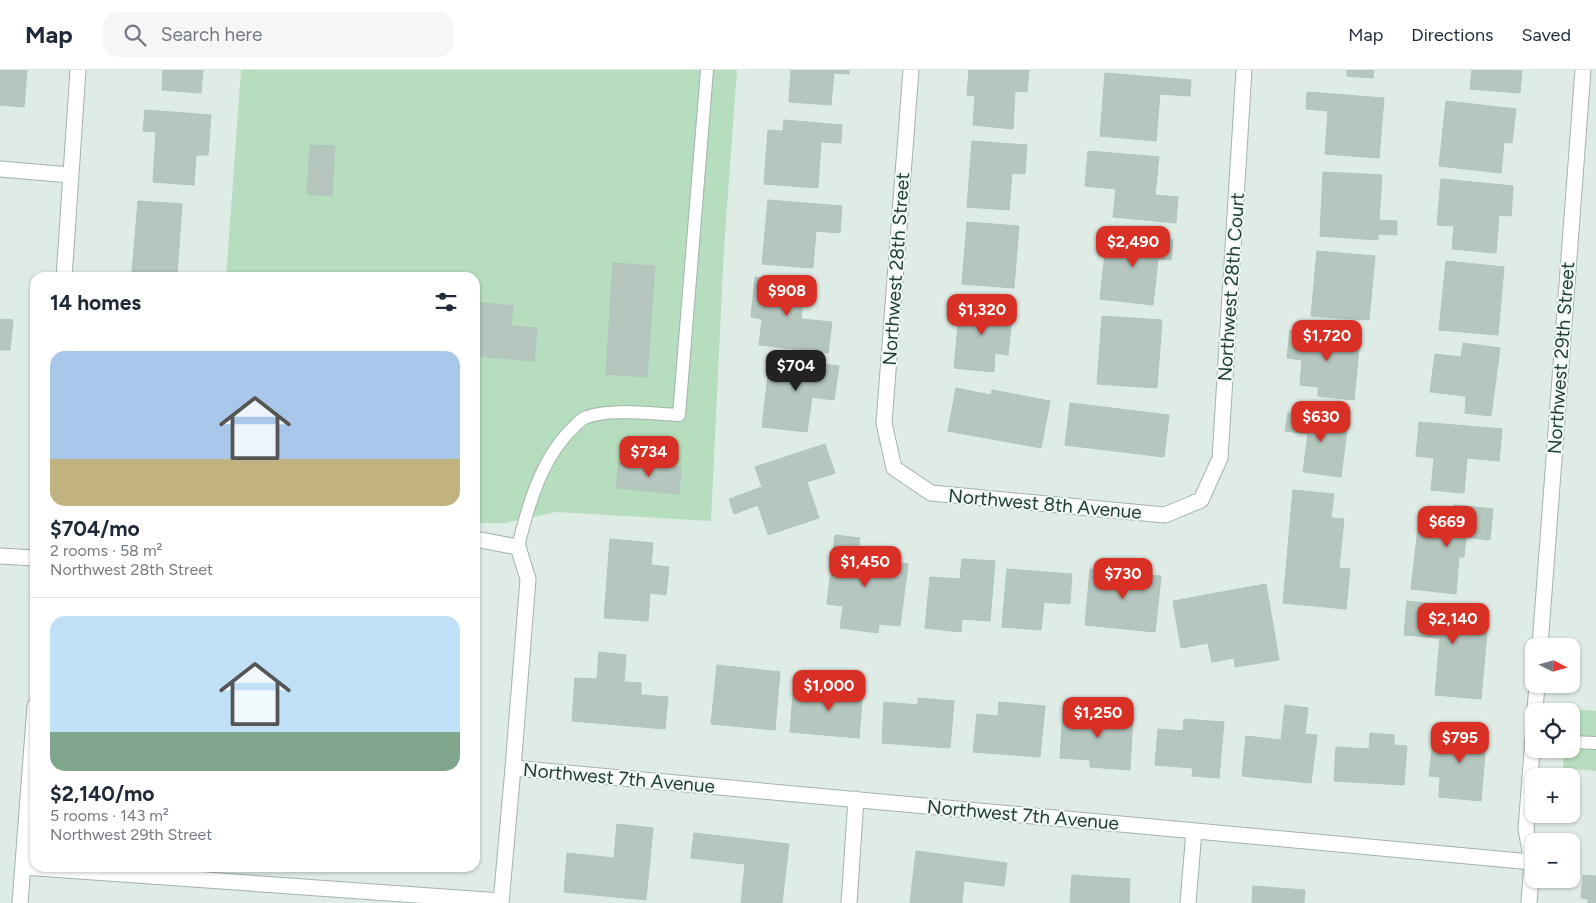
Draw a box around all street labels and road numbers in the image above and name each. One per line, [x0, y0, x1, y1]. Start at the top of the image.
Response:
street label: Northwest 28th Street [878, 172, 914, 366]
street label: Northwest 28th Court [1213, 192, 1249, 382]
street label: Northwest 29th Street [1543, 261, 1579, 455]
street label: Northwest 8th Avenue [947, 484, 1143, 524]
street label: Northwest 7th Avenue [522, 758, 716, 798]
street label: Northwest 7th Avenue [926, 795, 1120, 835]

